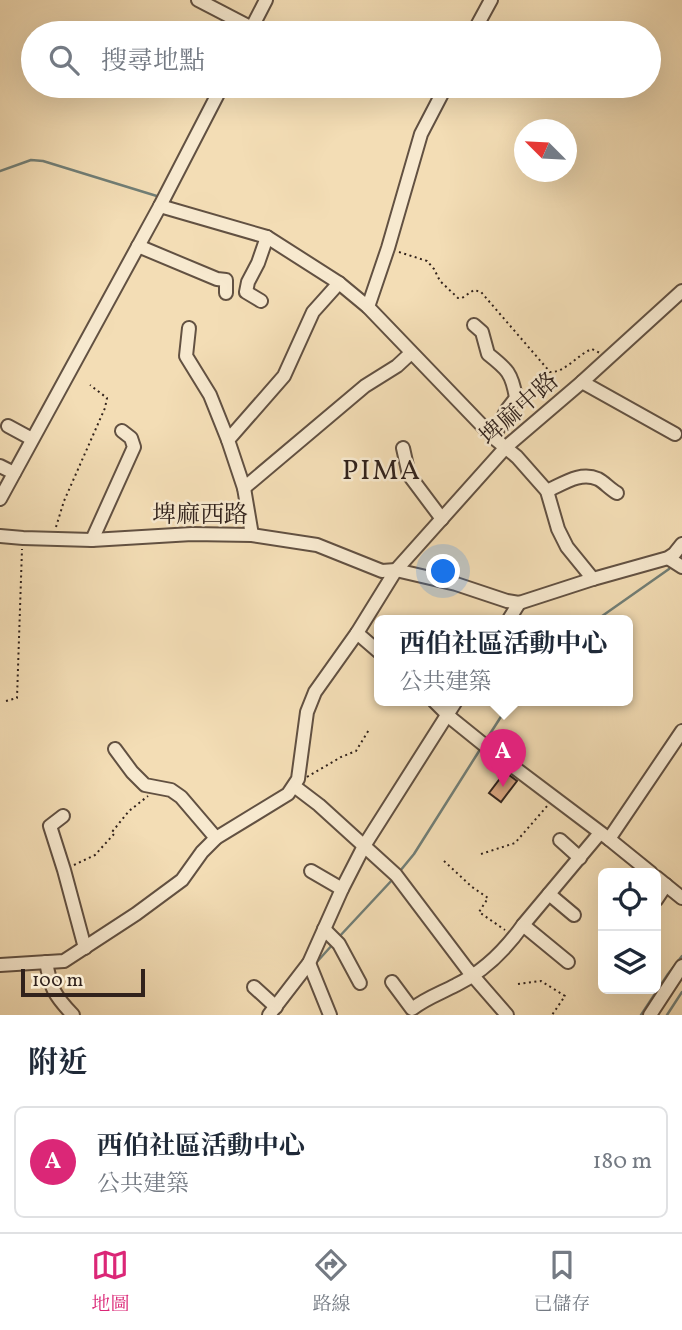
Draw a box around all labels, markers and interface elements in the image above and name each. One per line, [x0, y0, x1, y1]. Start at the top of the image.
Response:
search box [21, 21, 661, 98]
icon: search [45, 41, 83, 79]
text: 搜尋地點 [101, 44, 205, 80]
north arrow [514, 119, 577, 182]
street label: 埤麻中路 [473, 365, 567, 455]
district label: PIMA [342, 452, 422, 491]
street label: 埤麻西路 [152, 499, 248, 533]
your location [426, 554, 460, 588]
popup [374, 615, 633, 706]
text: 西伯社區活動中心 [399, 627, 608, 663]
text: 公共建築 [399, 667, 491, 699]
pin: A [480, 729, 526, 787]
map controls [598, 868, 661, 994]
button: locate [598, 868, 661, 931]
button: layers [598, 931, 661, 994]
scale bar [21, 966, 145, 998]
text: 100 m [32, 968, 83, 994]
text: 附近 [28, 1043, 88, 1085]
text: 西伯社區活動中心 [97, 1129, 305, 1165]
text: A [45, 1146, 61, 1178]
text: 180 m [593, 1146, 652, 1178]
text: 公共建築 [97, 1169, 189, 1201]
tab: 地圖 [91, 1246, 130, 1318]
tab: 路線 [312, 1246, 351, 1318]
tab: 已儲存 [533, 1246, 591, 1318]

